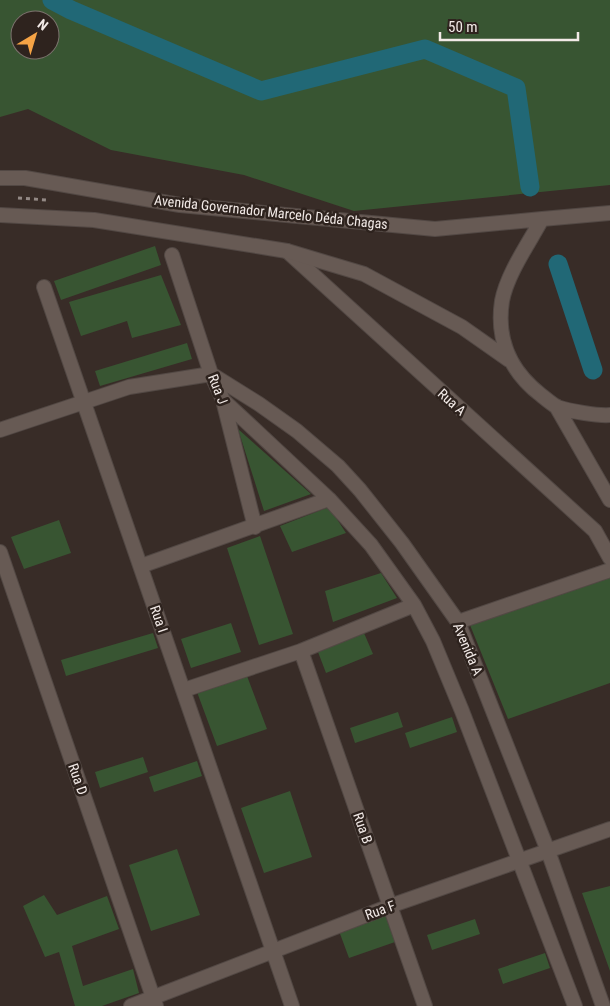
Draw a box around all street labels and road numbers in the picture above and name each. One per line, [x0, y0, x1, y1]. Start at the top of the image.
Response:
street label: Avenida Governador Marcelo Déda Chagas [153, 192, 389, 232]
street label: Rua J [205, 372, 231, 406]
street label: Rua A [435, 385, 469, 419]
street label: Rua I [147, 603, 171, 635]
street label: Avenida A [450, 621, 486, 677]
street label: Rua D [65, 761, 91, 797]
street label: Rua B [350, 810, 376, 846]
street label: Rua F [363, 897, 397, 923]

